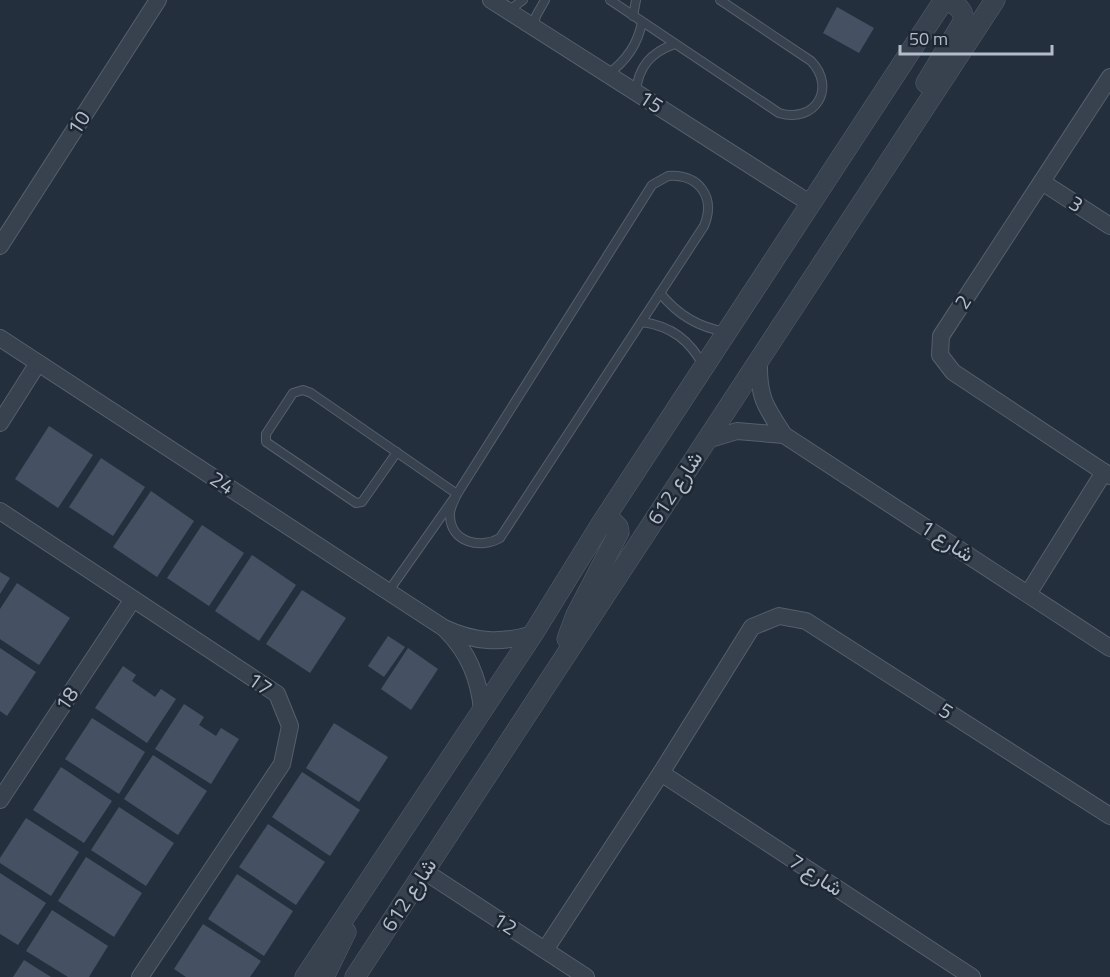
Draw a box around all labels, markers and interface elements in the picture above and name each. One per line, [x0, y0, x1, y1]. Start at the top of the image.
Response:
scale bar [900, 18, 1052, 56]
text: 50 m [909, 25, 948, 52]
street label: 15 [633, 81, 670, 121]
street label: 10 [58, 104, 98, 141]
street label: 3 [1063, 187, 1090, 220]
street label: 2 [946, 288, 979, 315]
street label: شارع 612 [638, 444, 710, 531]
street label: 24 [204, 462, 241, 502]
street label: شارع 1 [914, 511, 981, 570]
street label: 17 [242, 663, 279, 703]
street label: 18 [46, 680, 86, 717]
street label: 5 [933, 694, 960, 727]
street label: شارع 7 [783, 845, 850, 904]
street label: شارع 612 [372, 851, 444, 938]
street label: 12 [487, 903, 524, 943]

